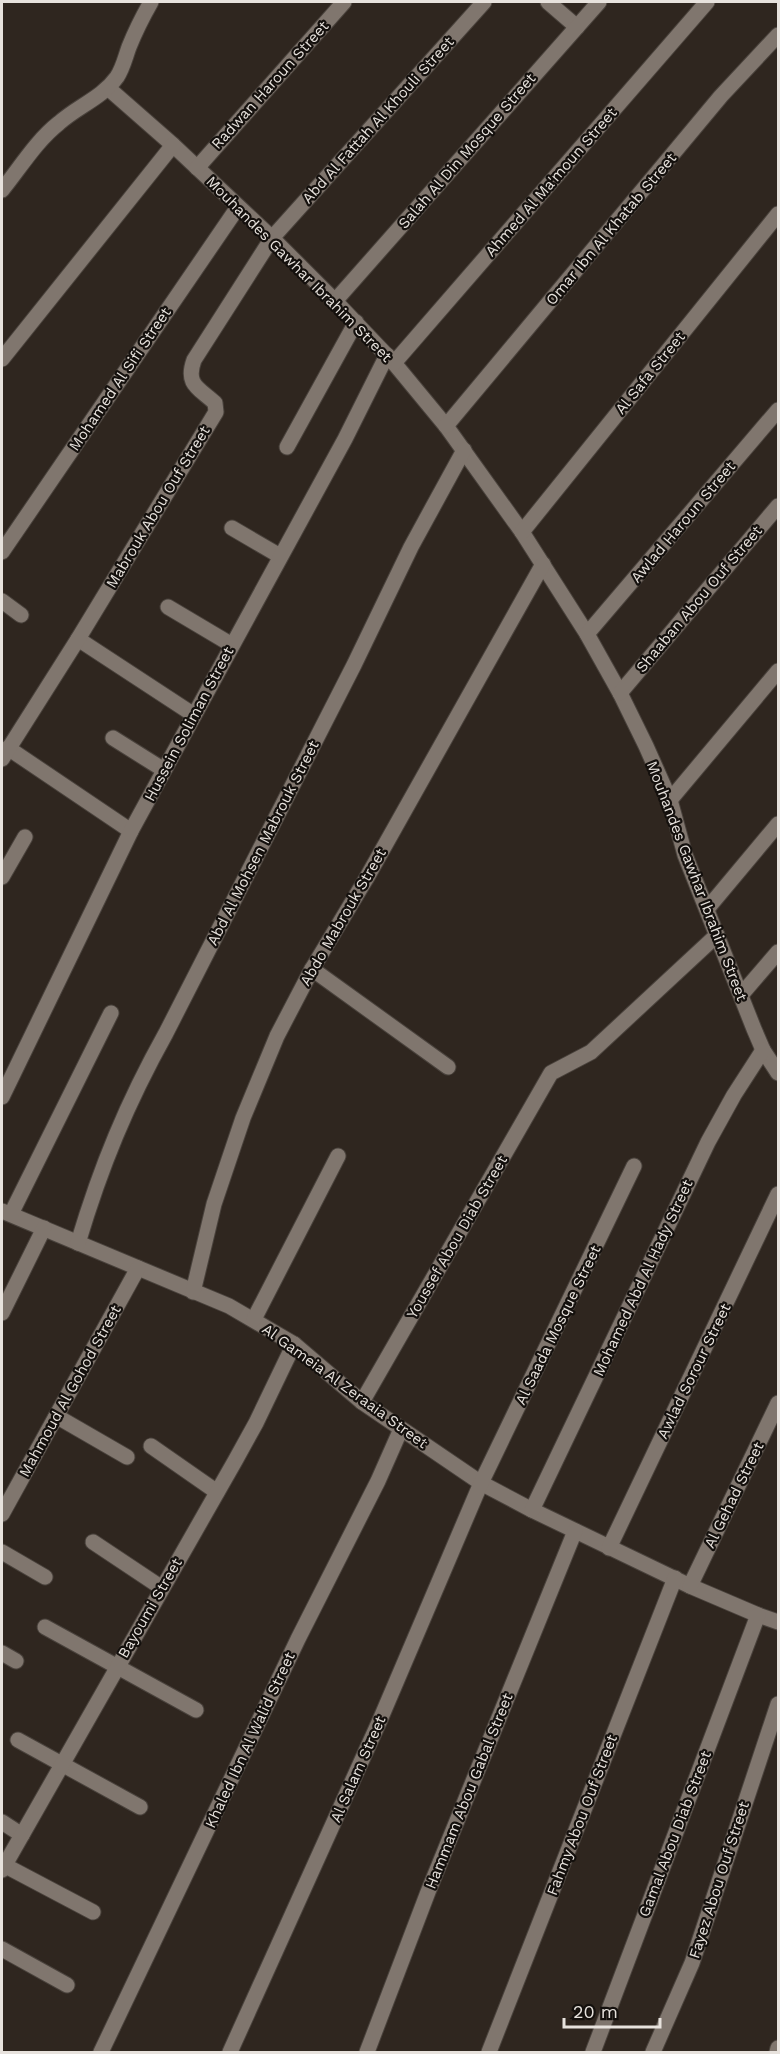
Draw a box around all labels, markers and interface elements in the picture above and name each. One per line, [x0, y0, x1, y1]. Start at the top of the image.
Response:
street label: Radwan Haroun Street [208, 17, 333, 153]
street label: Abd Al Fattah Al Khouli Street [298, 32, 458, 207]
street label: Salah Al Din Mosque Street [395, 69, 540, 232]
street label: Ahmed Al Ma'moun Street [481, 103, 621, 260]
street label: Omar Ibn Al Khatab Street [542, 149, 680, 309]
street label: Mouhandes Gawhar Ibrahim Street [202, 172, 396, 366]
street label: Mohamed Al Sifi Street [65, 303, 175, 454]
street label: Al Safa Street [611, 328, 689, 418]
street label: Mabrouk Abou Ouf Street [102, 422, 214, 591]
street label: Awlad Haroun Street [627, 457, 739, 586]
street label: Shaaban Abou Ouf Street [632, 521, 766, 676]
street label: Hussein Soliman Street [141, 643, 238, 804]
street label: Abd Al Mohsen Mabrouk Street [203, 737, 323, 948]
street label: Mouhandes Gawhar Ibrahim Street [643, 759, 751, 1004]
street label: Abdo Mabrouk Street [296, 844, 390, 989]
street label: Youssef Abou Diab Street [403, 1152, 512, 1322]
street label: Mohamed Abd Al Hady Street [589, 1176, 697, 1379]
street label: Al Saada Mosque Street [511, 1242, 605, 1408]
street label: Awlad Sorour Street [653, 1300, 735, 1442]
street label: Mahmoud Al Gohod Street [15, 1301, 125, 1480]
street label: Al Gameia Al Zeraaia Street [259, 1320, 432, 1453]
street label: Al Gehad Street [700, 1438, 768, 1551]
street label: Bayoumi Street [114, 1554, 186, 1661]
street label: Khaled Ibn Al Walid Street [201, 1648, 299, 1831]
street label: Hammam Abou Gabal Street [421, 1690, 517, 1892]
street label: Al Salam Street [326, 1712, 390, 1825]
street label: Fahmy Abou Ouf Street [543, 1731, 621, 1898]
street label: Gamal Abou Diab Street [635, 1748, 715, 1920]
street label: Fayez Abou Ouf Street [685, 1799, 753, 1961]
scale bar [564, 1991, 660, 2029]
text: 20 m [573, 2001, 618, 2022]

